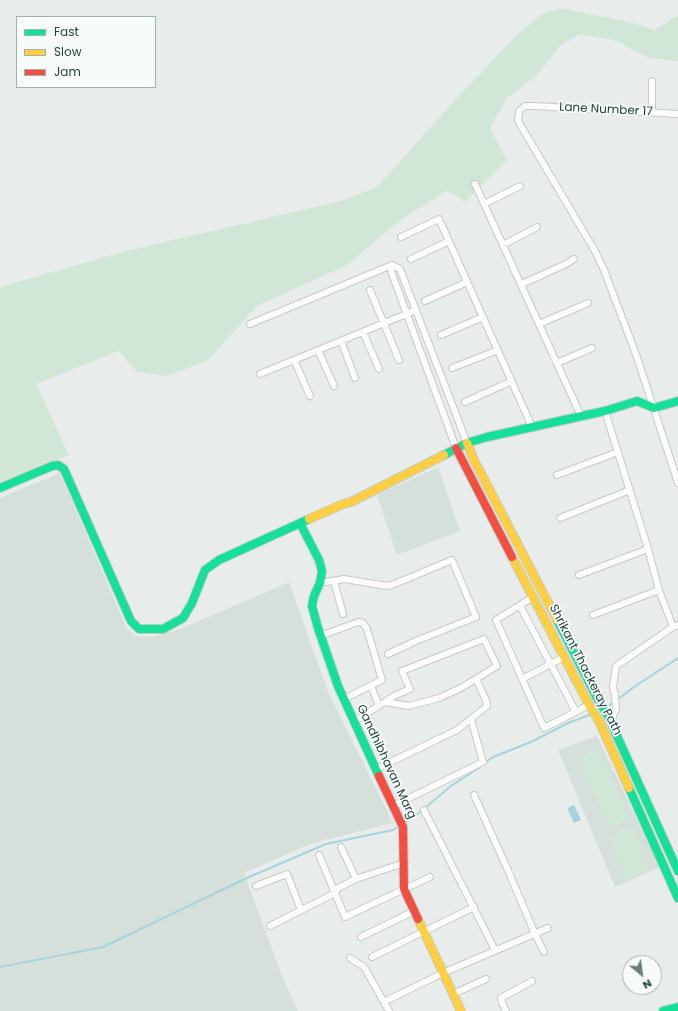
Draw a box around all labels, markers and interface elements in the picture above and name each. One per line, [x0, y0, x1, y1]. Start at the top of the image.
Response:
legend [16, 16, 156, 88]
text: Fast [54, 23, 79, 40]
text: Slow [54, 43, 82, 60]
text: Jam [54, 63, 81, 80]
street label: Lane Number 17 [559, 100, 653, 120]
street label: Shrikant Thackeray Path [546, 602, 624, 738]
street label: Gandhibhavan Marg [353, 703, 419, 821]
north arrow [622, 955, 662, 995]
text: N [640, 976, 655, 994]

